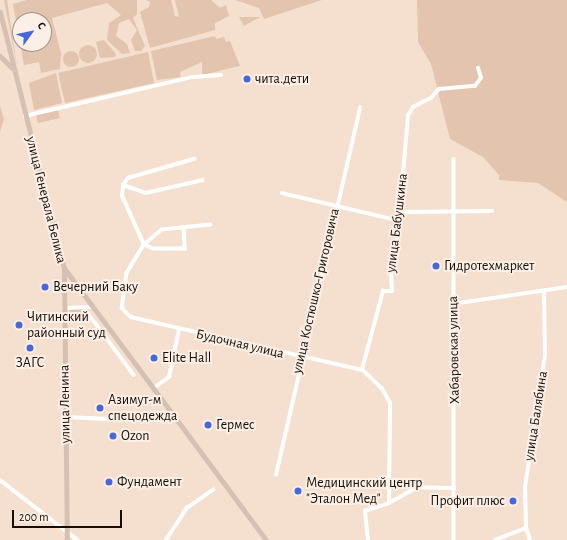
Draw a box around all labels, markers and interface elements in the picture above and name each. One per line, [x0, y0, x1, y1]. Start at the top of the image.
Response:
north arrow [12, 12, 52, 52]
text: С [35, 20, 48, 31]
place label: чита.дети [255, 71, 309, 87]
marker: чита.дети [242, 74, 252, 84]
street label: улица Генерала Белика [22, 135, 70, 265]
street label: улица Бабушкина [383, 172, 411, 274]
street label: улица Костюшко-Григоровича [289, 207, 343, 375]
place label: Гидротехмаркет [444, 258, 534, 274]
marker: Гидротехмаркет [431, 261, 441, 271]
place label: Вечерний Баку [53, 279, 138, 295]
marker: Вечерний Баку [40, 282, 50, 292]
street label: Хабаровская улица [445, 296, 463, 404]
place label: Читинский районный суд [27, 309, 106, 342]
marker: Читинский районный суд [14, 320, 24, 330]
street label: Будочная улица [194, 326, 286, 362]
marker: ЗАГС [25, 343, 35, 353]
place label: Elite Hall [162, 350, 211, 366]
marker: Elite Hall [149, 353, 159, 363]
place label: ЗАГС [16, 355, 44, 371]
street label: улица Ленина [56, 365, 74, 443]
street label: улица Балябина [521, 370, 551, 462]
place label: Азимут-м спецодежда [108, 392, 177, 424]
marker: Азимут-м спецодежда [95, 403, 105, 413]
place label: Гермес [216, 417, 255, 433]
marker: Гермес [203, 420, 213, 430]
place label: Ozon [121, 428, 149, 444]
marker: Ozon [108, 431, 118, 441]
place label: Фундамент [117, 474, 182, 490]
place label: Медицинский центр "Эталон Мед" [306, 475, 422, 508]
marker: Фундамент [104, 477, 114, 487]
marker: Медицинский центр "Эталон Мед" [293, 486, 303, 496]
place label: Профит плюс [430, 493, 505, 509]
marker: Профит плюс [508, 496, 518, 506]
scale bar [14, 502, 124, 528]
text: 200 m [19, 511, 49, 523]

